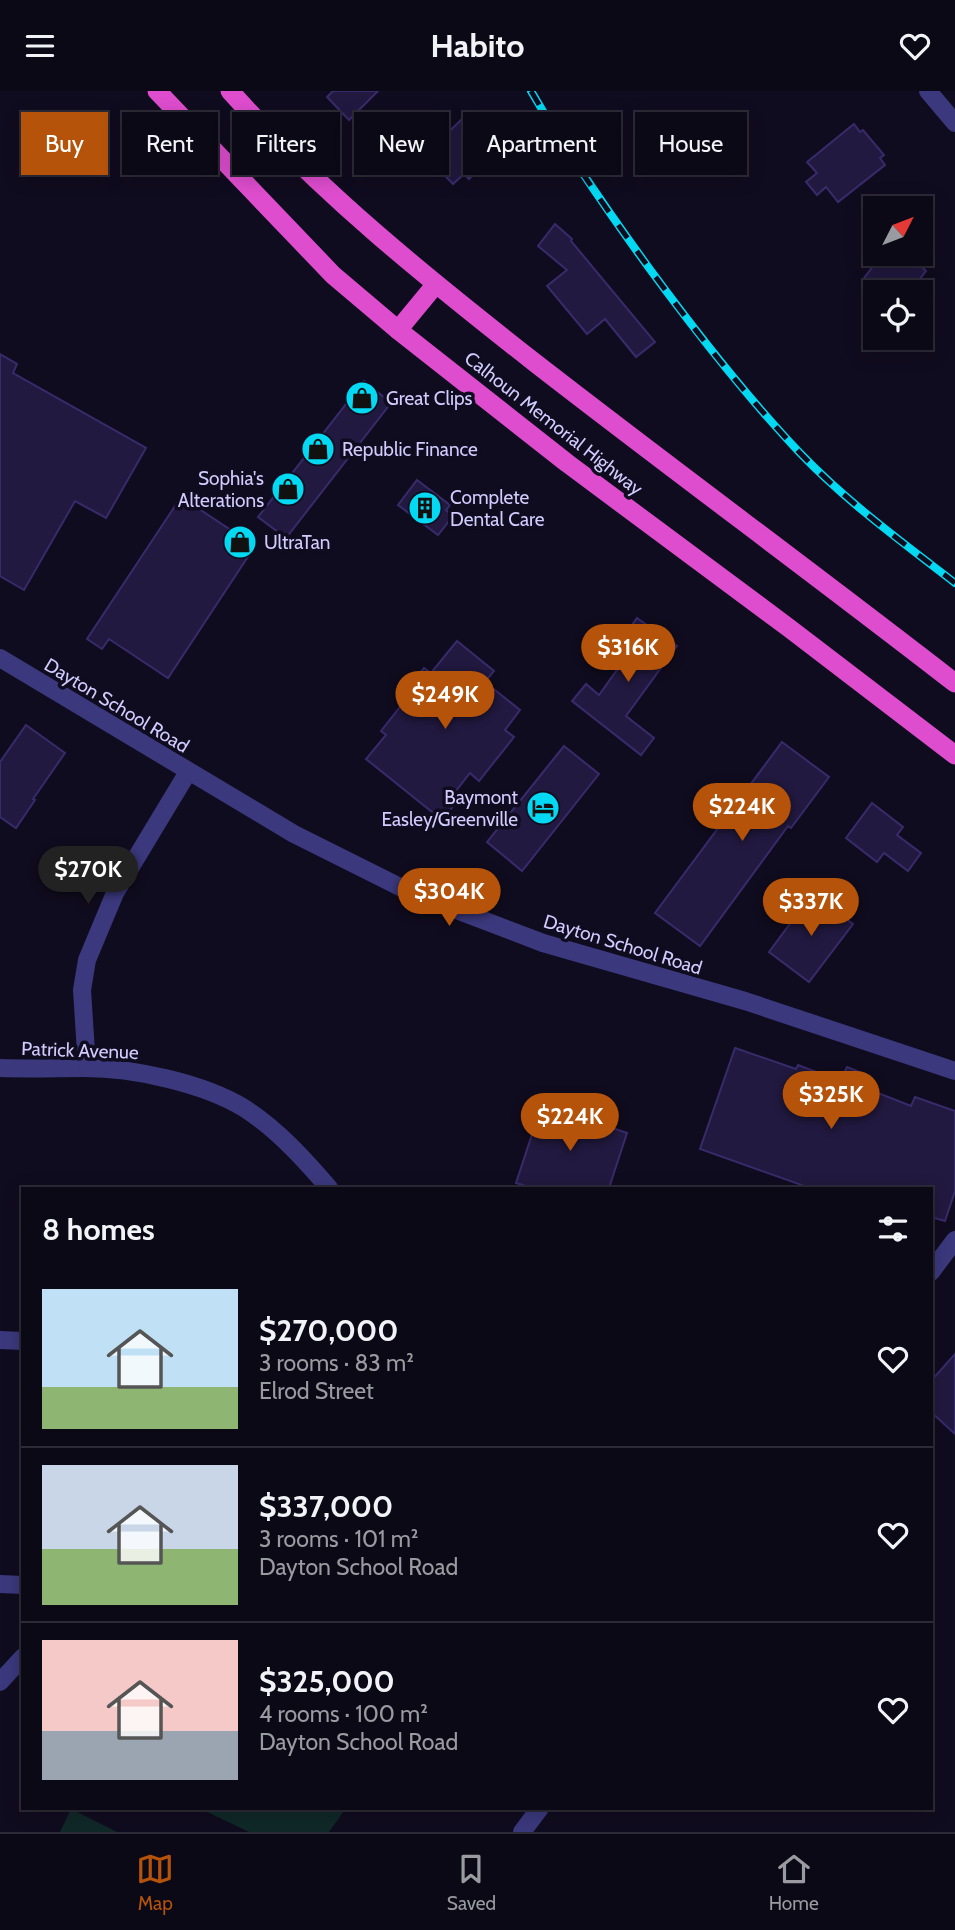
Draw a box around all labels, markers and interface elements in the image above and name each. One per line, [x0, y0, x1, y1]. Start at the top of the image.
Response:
text: Habito [430, 26, 525, 65]
icon: menu [21, 27, 59, 65]
icon: heart [896, 27, 934, 65]
chip: Buy [21, 112, 108, 175]
chip: Rent [122, 112, 218, 175]
chip: Filters [232, 112, 340, 175]
chip: New [354, 112, 449, 175]
chip: Apartment [463, 112, 621, 175]
chip: House [635, 112, 747, 175]
north arrow [863, 196, 933, 266]
map controls [863, 196, 933, 350]
button: locate [863, 280, 933, 350]
street label: Calhoun Memorial Highway [460, 347, 648, 500]
shop icon: Great Clips [343, 379, 381, 417]
place label: Great Clips [386, 387, 473, 410]
shop icon: Republic Finance [299, 430, 337, 468]
place label: Republic Finance [342, 438, 478, 461]
place label: Sophia's Alterations [178, 467, 264, 512]
shop icon: Sophia's Alterations [269, 470, 307, 508]
place label: Complete Dental Care [450, 486, 545, 531]
building icon: Complete Dental Care [406, 489, 444, 527]
shop icon: UltraTan [221, 523, 259, 561]
place label: UltraTan [264, 531, 330, 554]
pin: $316K [579, 625, 677, 684]
text: $316K [597, 633, 659, 661]
street label: Dayton School Road [40, 653, 193, 758]
pin: $249K [396, 671, 494, 731]
text: $249K [411, 680, 479, 708]
pin: $224K [693, 783, 791, 843]
place label: Baymont Easley/Greenville [381, 786, 519, 831]
hotel icon: Baymont Easley/Greenville [524, 789, 562, 827]
text: $224K [709, 792, 775, 820]
pin: $270K [39, 847, 137, 906]
text: $270K [54, 855, 122, 883]
pin: $304K [400, 869, 498, 928]
text: $304K [414, 877, 484, 905]
pin: $337K [762, 879, 860, 938]
text: $337K [779, 887, 843, 915]
street label: Dayton School Road [541, 909, 705, 980]
street label: Patrick Avenue [21, 1037, 139, 1064]
pin: $325K [782, 1072, 880, 1131]
text: $325K [799, 1080, 863, 1108]
pin: $224K [521, 1093, 619, 1153]
text: $224K [537, 1102, 603, 1130]
icon: filters [874, 1210, 912, 1248]
text: 8 homes [42, 1211, 155, 1248]
text: $270,000 [259, 1312, 398, 1349]
icon: home [98, 1317, 182, 1401]
icon: heart [874, 1340, 912, 1378]
text: 3 rooms · 83 m² [259, 1349, 414, 1377]
text: Elrod Street [259, 1377, 374, 1405]
text: $337,000 [259, 1488, 393, 1525]
icon: home [98, 1493, 182, 1577]
icon: heart [874, 1516, 912, 1554]
text: 3 rooms · 101 m² [259, 1525, 418, 1553]
text: Dayton School Road [259, 1553, 458, 1581]
text: $325,000 [259, 1663, 395, 1700]
icon: home [98, 1668, 182, 1752]
icon: heart [874, 1691, 912, 1729]
text: 4 rooms · 100 m² [259, 1700, 428, 1728]
text: Dayton School Road [259, 1728, 458, 1756]
tab: Map [136, 1850, 174, 1915]
tab: Saved [447, 1850, 496, 1915]
tab: Home [769, 1850, 819, 1915]

